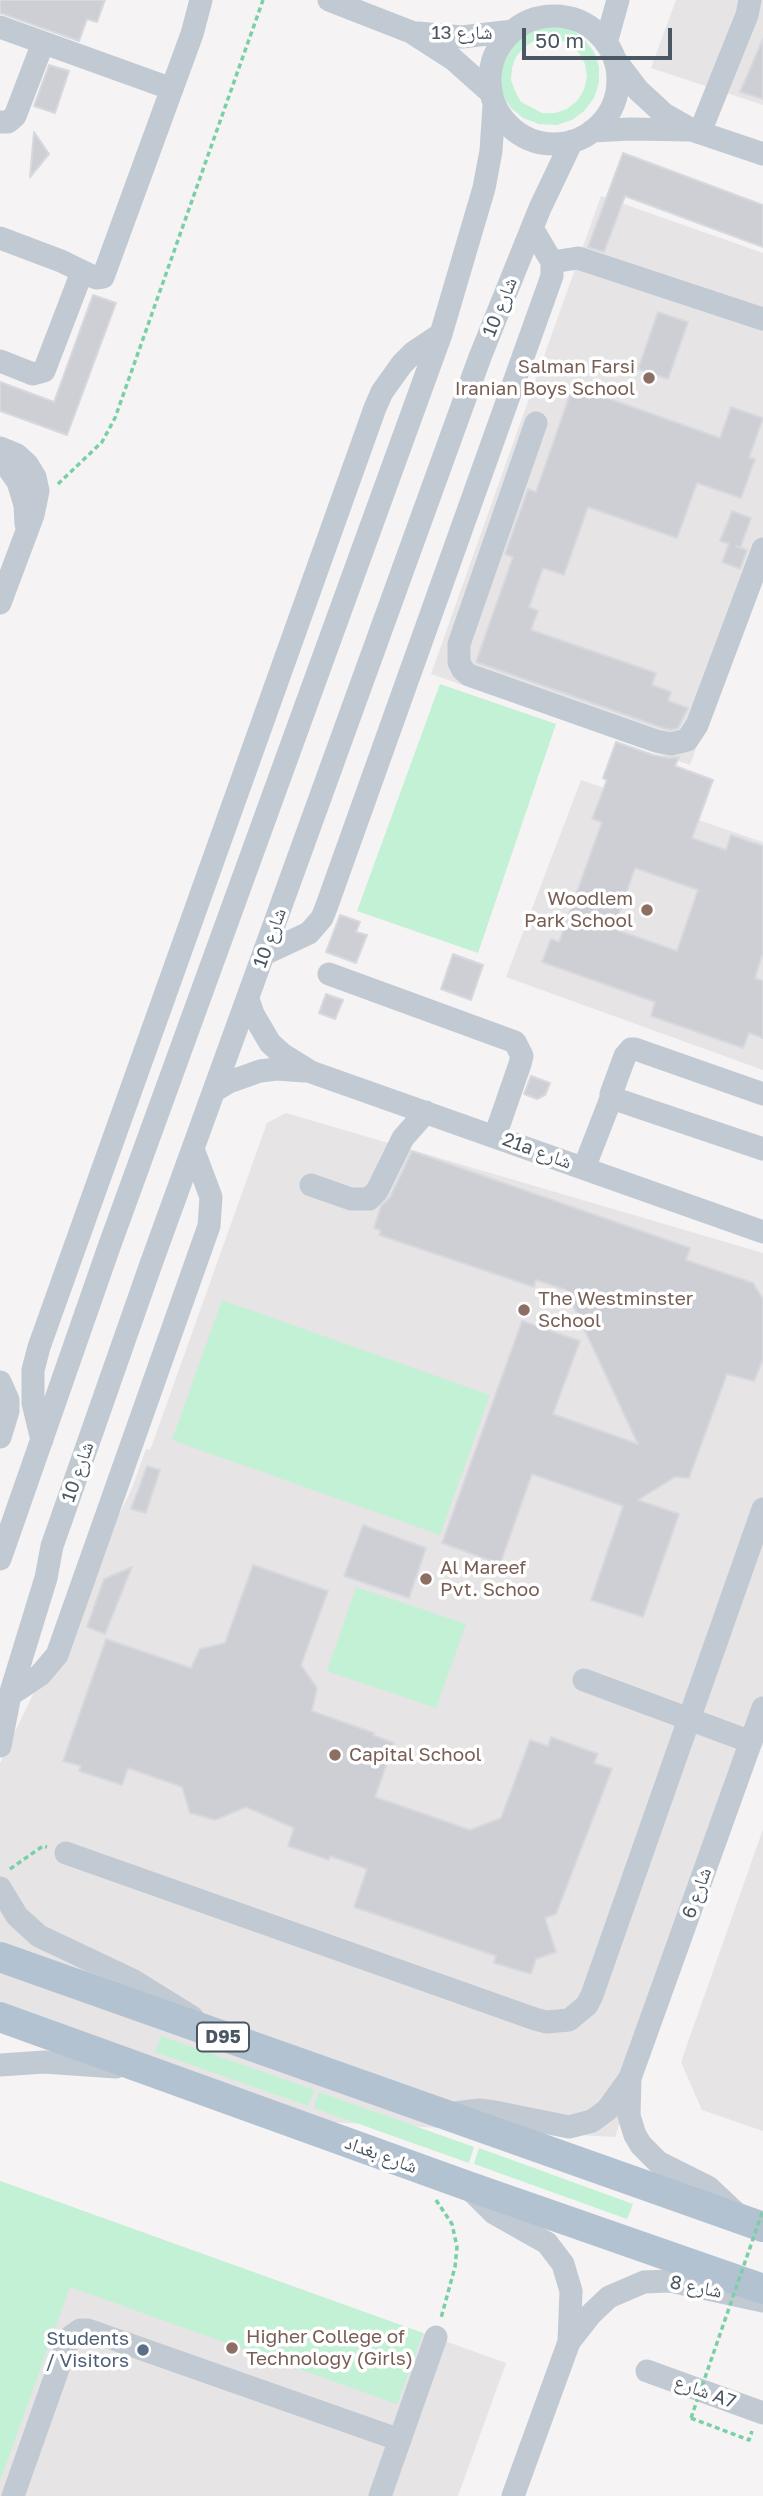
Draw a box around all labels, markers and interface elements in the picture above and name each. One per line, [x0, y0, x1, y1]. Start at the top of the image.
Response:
scale bar [525, 14, 676, 58]
street label: شارع 13 [431, 22, 493, 44]
text: 50 m [535, 27, 584, 53]
street label: شارع 10 [478, 274, 522, 340]
place label: Salman Farsi Iranian Boys School [455, 356, 635, 400]
marker: Salman Farsi Iranian Boys School [641, 370, 657, 386]
place label: Woodlem Park School [524, 888, 633, 932]
marker: Woodlem Park School [639, 902, 655, 918]
street label: شارع 10 [249, 905, 291, 971]
street label: 21a شارع [499, 1128, 575, 1174]
place label: The Westminster School [538, 1288, 693, 1332]
marker: The Westminster School [516, 1302, 532, 1318]
street label: شارع 10 [57, 1439, 99, 1505]
place label: Al Mareef Pvt. Schoo [440, 1557, 540, 1601]
marker: Al Mareef Pvt. Schoo [418, 1571, 434, 1587]
place label: Capital School [349, 1744, 482, 1766]
marker: Capital School [327, 1747, 343, 1763]
street label: شارع 6 [677, 1864, 717, 1922]
road number: D95 [197, 2022, 249, 2052]
street label: شارع بغداد [342, 2131, 420, 2179]
street label: شارع 8 [668, 2271, 724, 2303]
place label: Higher College of Technology (Girls) [246, 2326, 413, 2370]
place label: Students / Visitors [46, 2328, 129, 2372]
marker: Higher College of Technology (Girls) [224, 2340, 240, 2356]
marker: Students / Visitors [135, 2342, 151, 2358]
street label: شارع A7 [671, 2370, 739, 2414]

